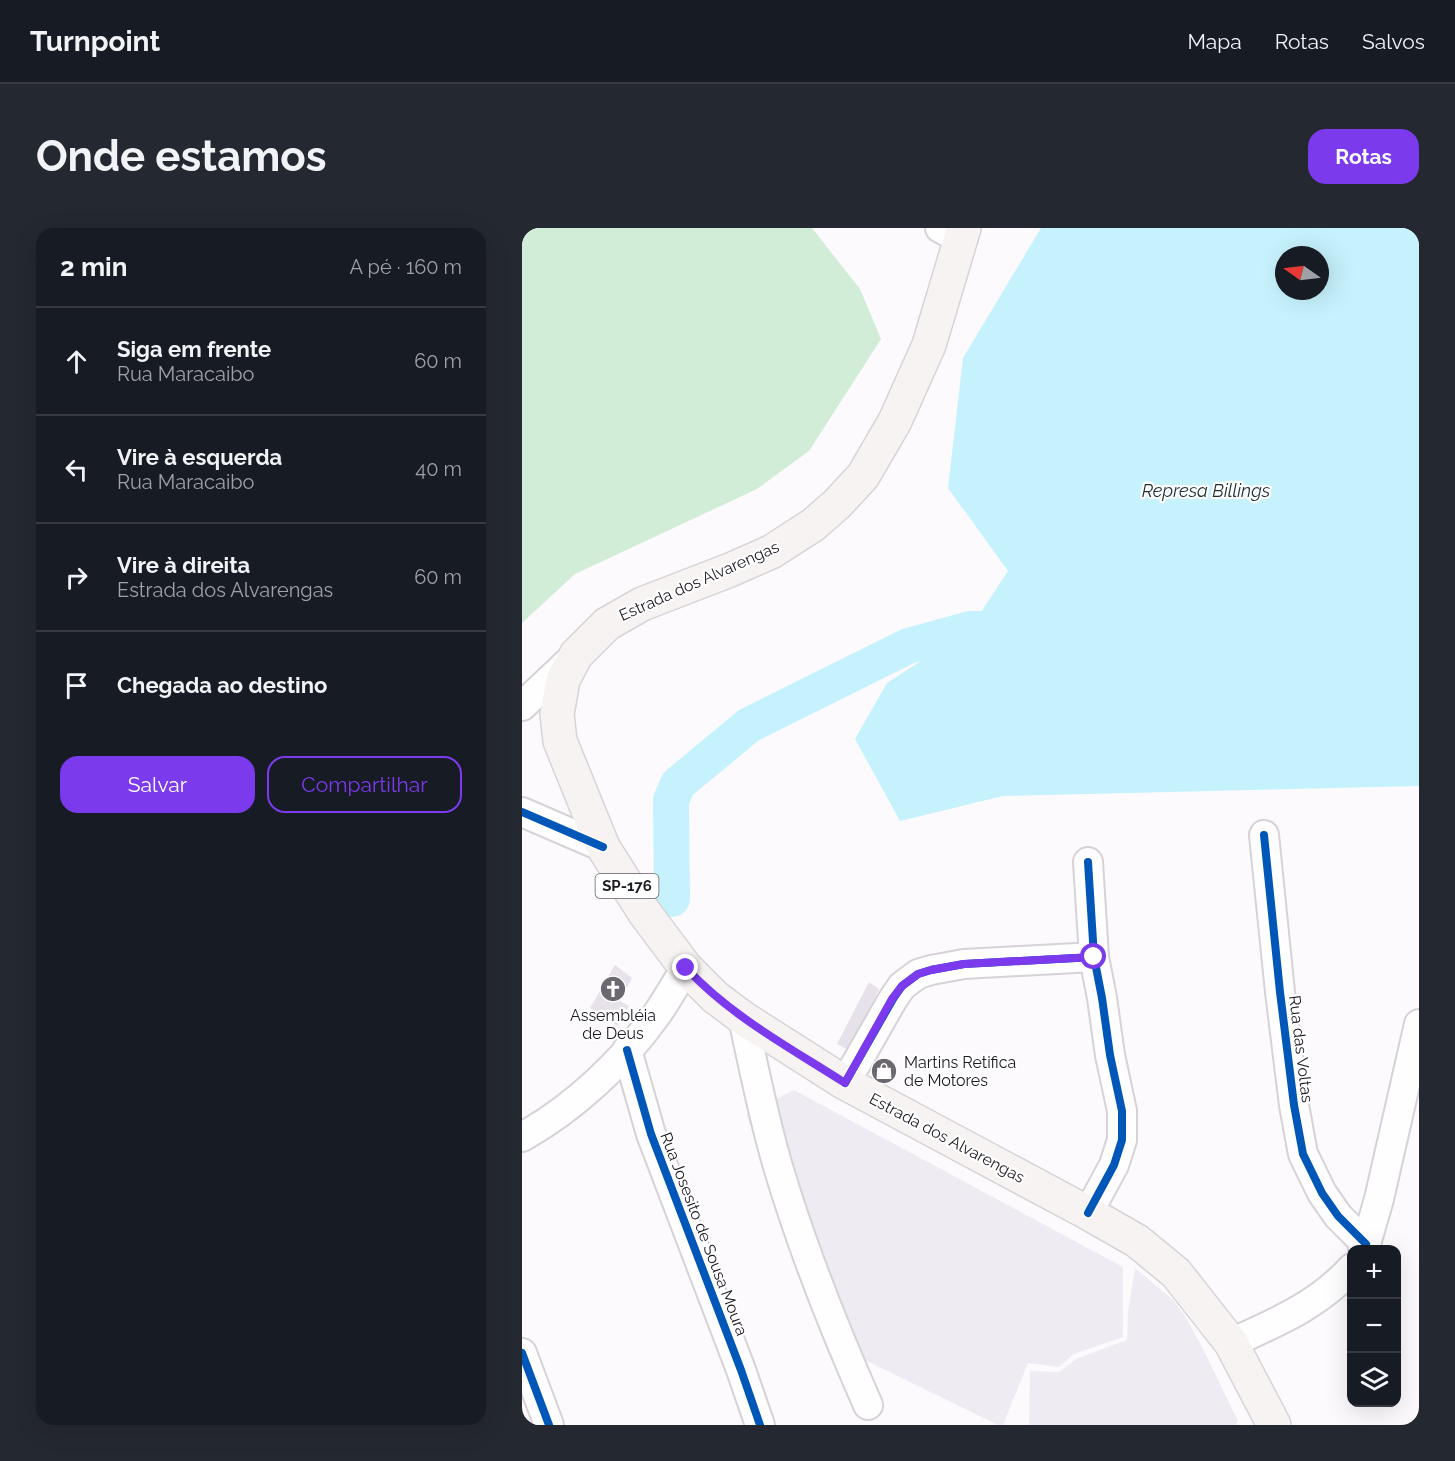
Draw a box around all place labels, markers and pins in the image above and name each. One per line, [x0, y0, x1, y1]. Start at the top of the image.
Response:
church icon: Assembléia de Deus [598, 974, 628, 1004]
place label: Assembléia de Deus [570, 1006, 656, 1043]
place label: Martins Retifica de Motores [904, 1053, 1016, 1090]
shop icon: Martins Retifica de Motores [869, 1056, 899, 1086]

